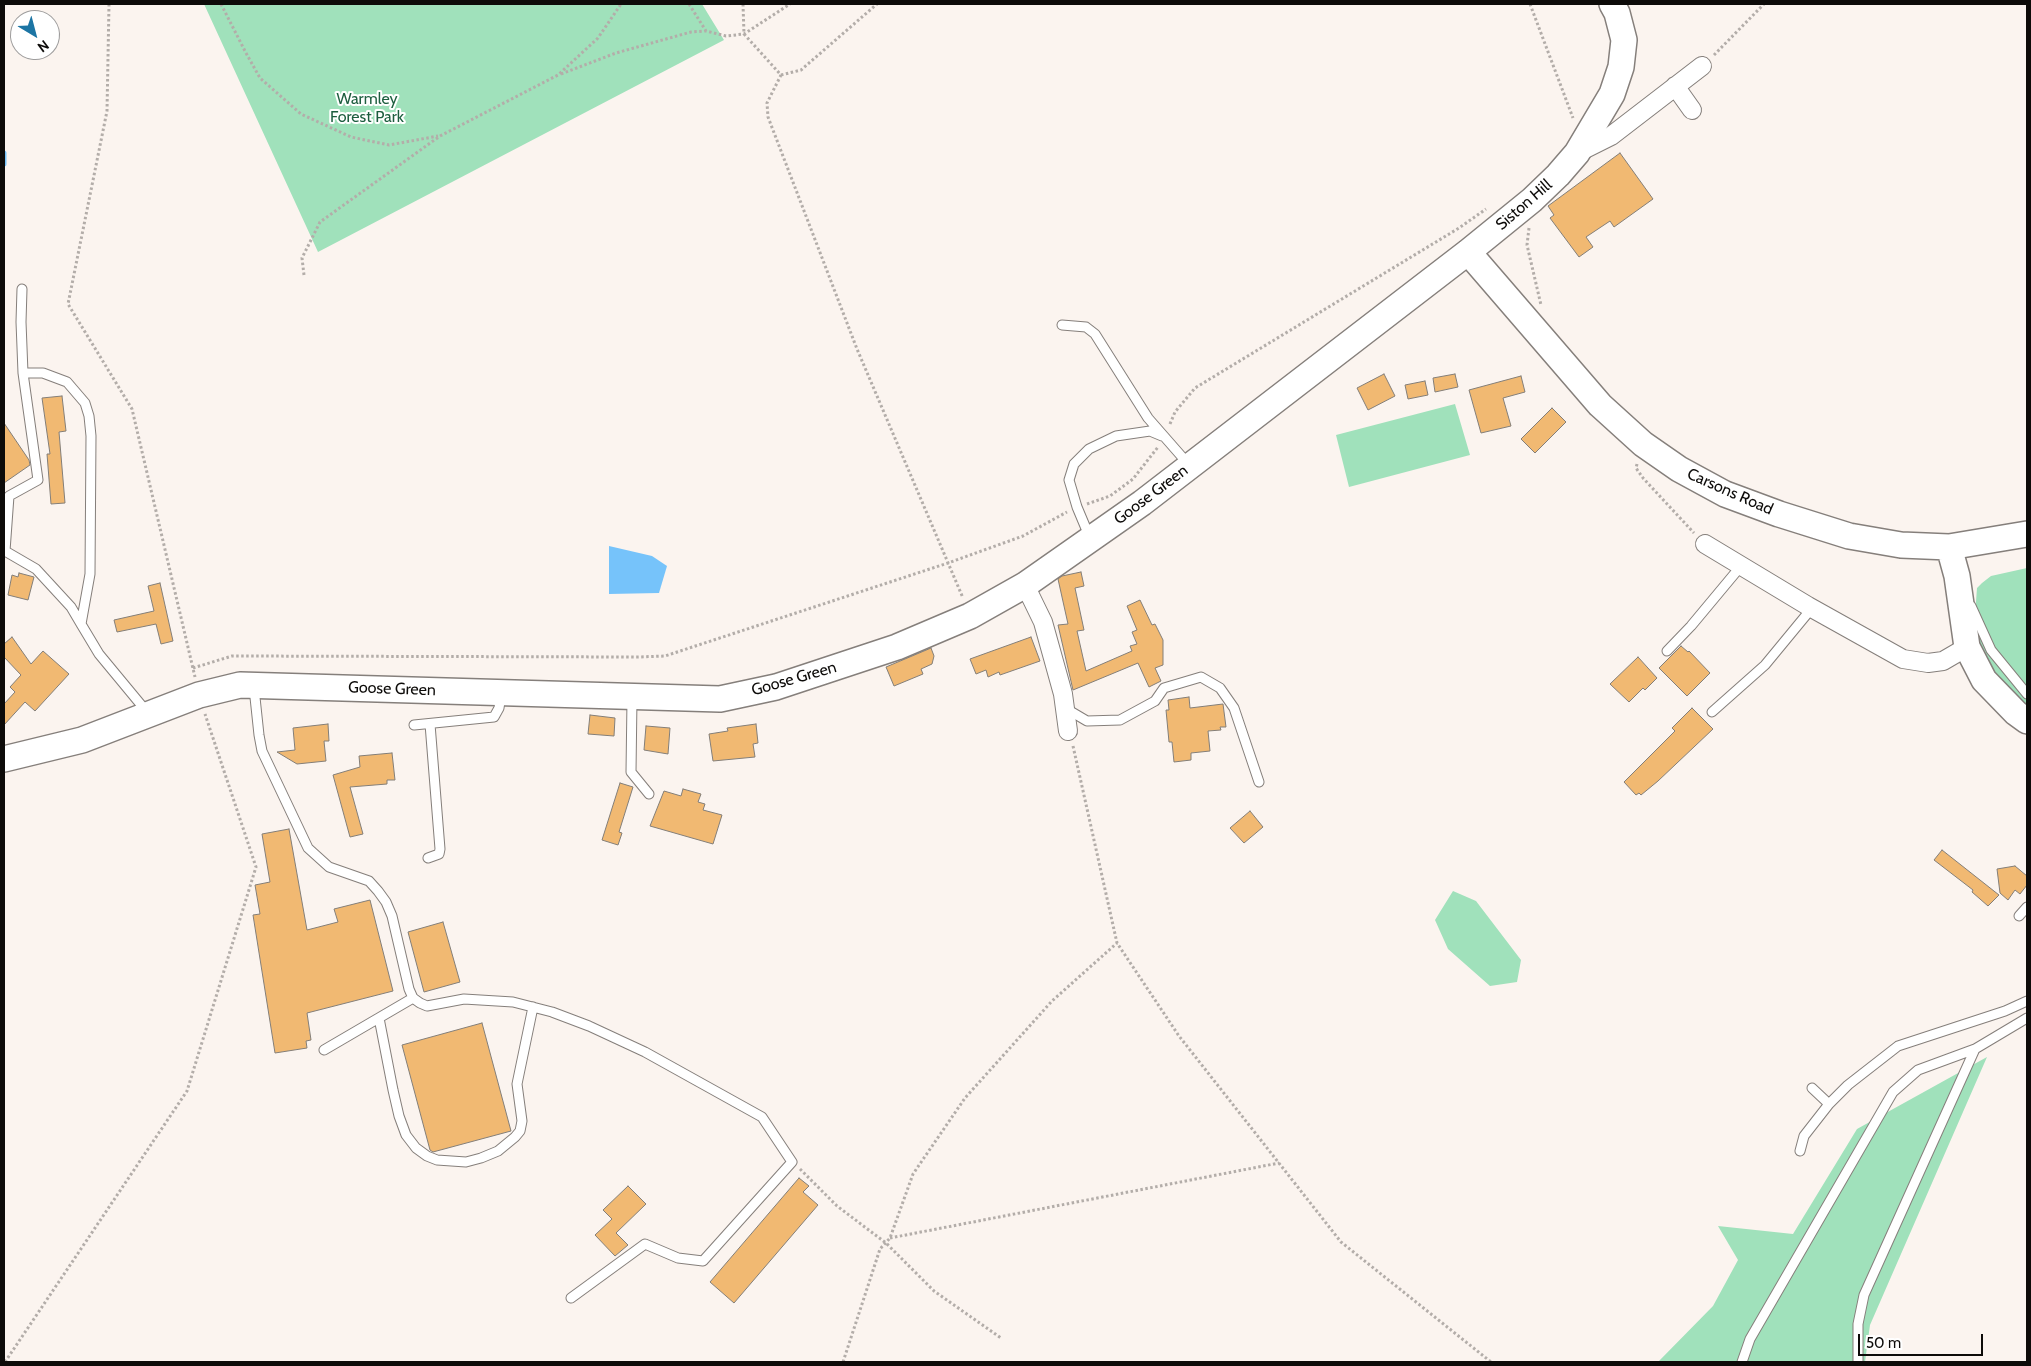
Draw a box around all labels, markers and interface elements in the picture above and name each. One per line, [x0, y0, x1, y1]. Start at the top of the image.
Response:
north arrow [10, 10, 60, 60]
text: N [34, 36, 53, 56]
park label: Warmley Forest Park [330, 89, 404, 127]
street label: Siston Hill [1492, 175, 1556, 235]
street label: Goose Green [1110, 461, 1192, 529]
street label: Carsons Road [1684, 465, 1776, 519]
street label: Goose Green [749, 658, 839, 700]
street label: Goose Green [348, 678, 436, 700]
scale bar [1861, 1324, 1986, 1356]
text: 50 m [1866, 1334, 1901, 1352]

